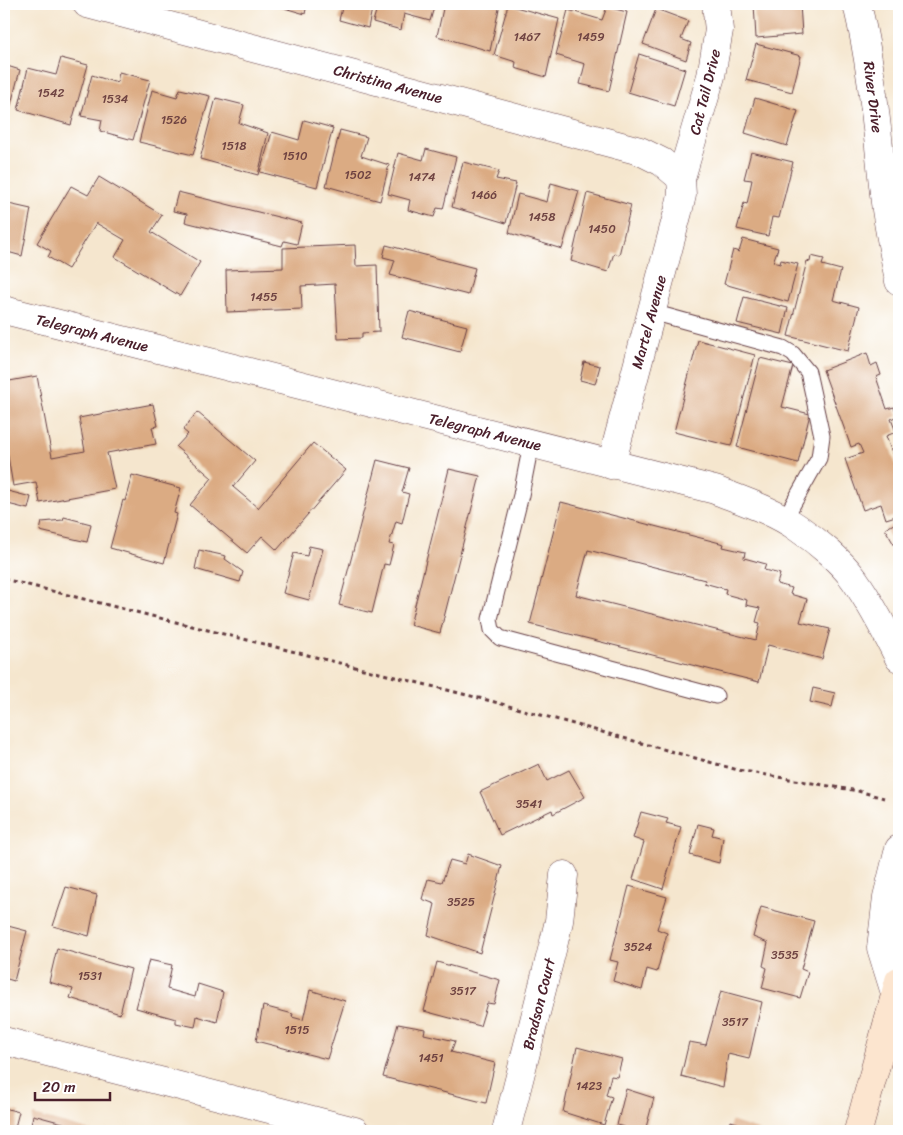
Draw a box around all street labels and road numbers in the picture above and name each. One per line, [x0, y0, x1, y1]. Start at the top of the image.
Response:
street label: Cat Tail Drive [682, 46, 728, 138]
street label: Christina Avenue [331, 57, 445, 111]
street label: River Drive [856, 60, 890, 135]
street label: Martel Avenue [624, 272, 674, 372]
street label: Telegraph Avenue [33, 306, 151, 360]
street label: Telegraph Avenue [426, 405, 544, 459]
street label: Bradson Court [515, 954, 563, 1053]

